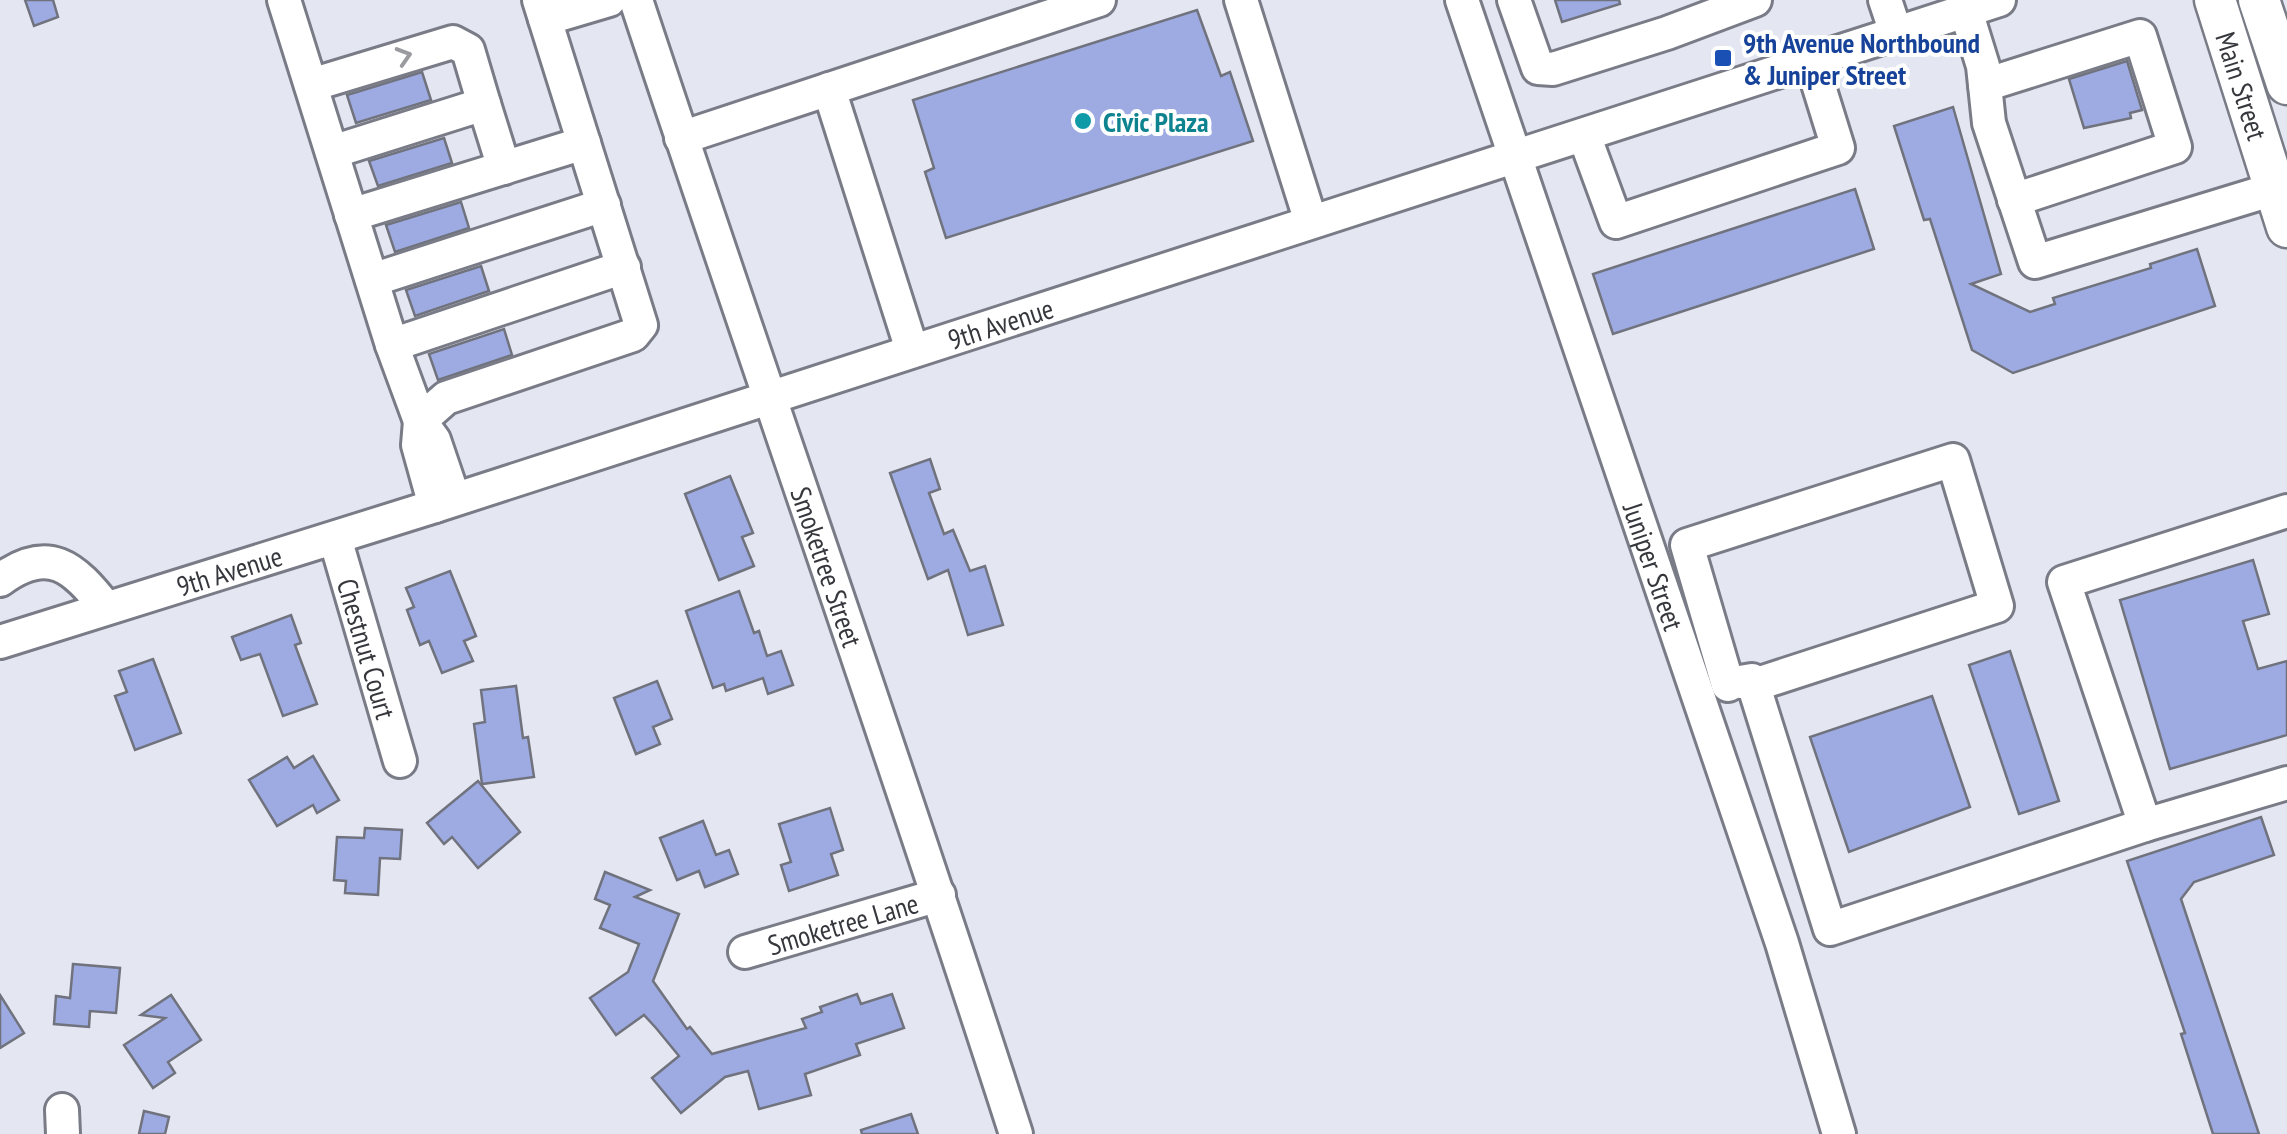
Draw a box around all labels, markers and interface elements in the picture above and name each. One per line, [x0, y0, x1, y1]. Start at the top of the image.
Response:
place label: 9th Avenue Northbound & Juniper Street [1743, 24, 1980, 93]
street label: Main Street [2208, 27, 2277, 145]
marker: 9th Avenue Northbound & Juniper Street [1712, 47, 1734, 69]
one-way arrow [395, 48, 412, 68]
place label: Civic Plaza [1103, 103, 1209, 140]
marker: Civic Plaza [1072, 110, 1094, 132]
street label: 9th Avenue [943, 289, 1058, 357]
street label: Smoketree Street [783, 482, 872, 652]
street label: Juniper Street [1615, 497, 1693, 635]
street label: 9th Avenue [172, 537, 286, 604]
street label: Chestnut Court [329, 574, 405, 723]
street label: Smoketree Lane [763, 884, 922, 963]

